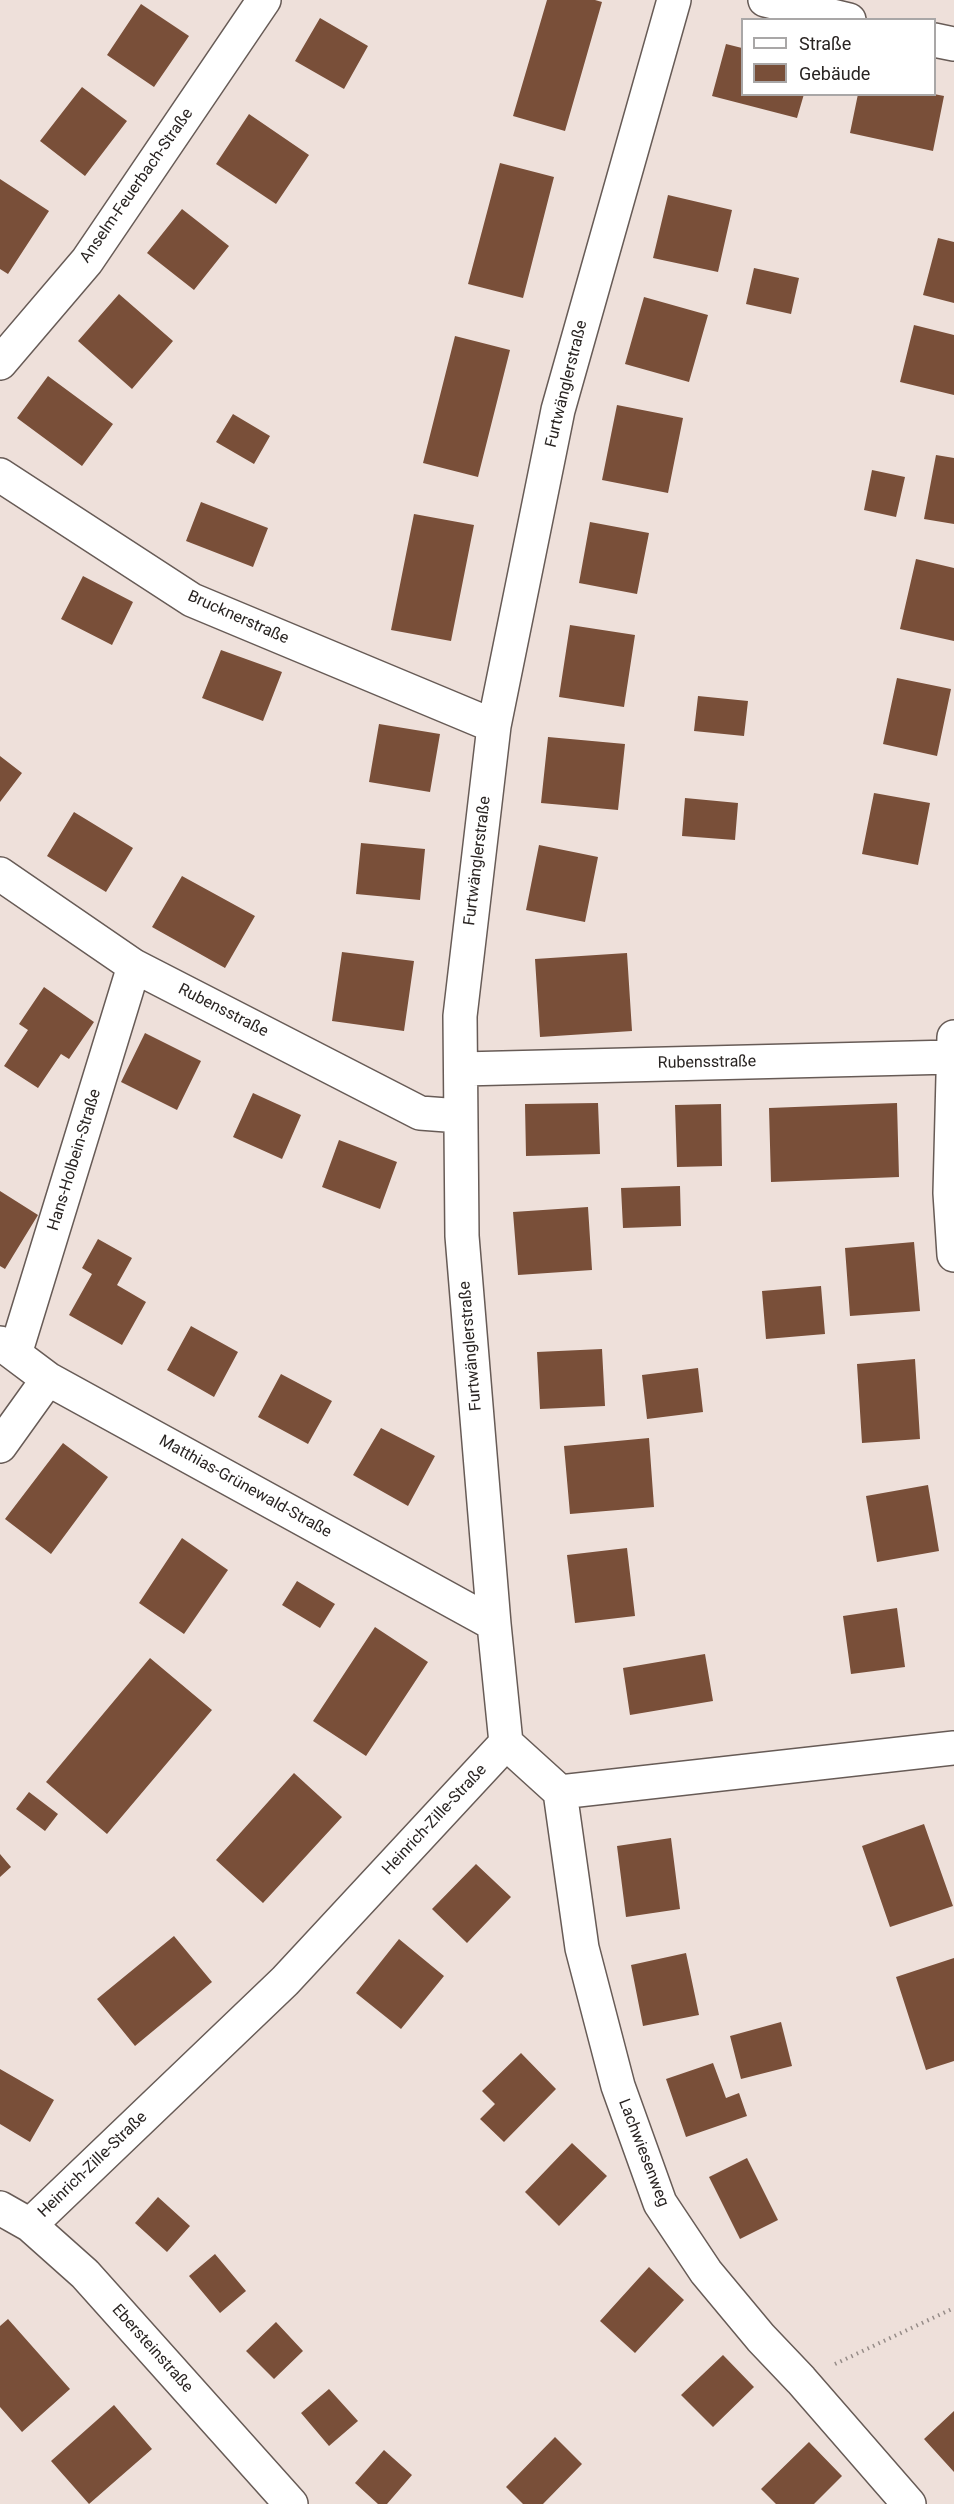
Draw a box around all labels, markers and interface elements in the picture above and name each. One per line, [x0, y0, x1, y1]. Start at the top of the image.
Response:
legend [741, 18, 936, 96]
text: Straße [799, 33, 851, 54]
text: Gebäude [799, 63, 870, 84]
street label: Anselm-Feuerbach-Straße [76, 105, 198, 267]
street label: Furtwänglerstraße [542, 319, 592, 449]
street label: Brucknerstraße [184, 587, 292, 649]
street label: Furtwänglerstraße [461, 795, 495, 927]
street label: Rubensstraße [175, 980, 271, 1042]
street label: Rubensstraße [658, 1053, 756, 1073]
street label: Hans-Holbein-Straße [44, 1087, 106, 1233]
street label: Furtwänglerstraße [456, 1280, 486, 1412]
street label: Matthias-Grünewald-Straße [155, 1432, 335, 1542]
street label: Heinrich-Zille-Straße [379, 1761, 491, 1879]
street label: Lachwiesenweg [614, 2096, 672, 2210]
street label: Heinrich-Zille-Straße [34, 2108, 152, 2222]
street label: Ebersteinstraße [107, 2301, 197, 2397]

